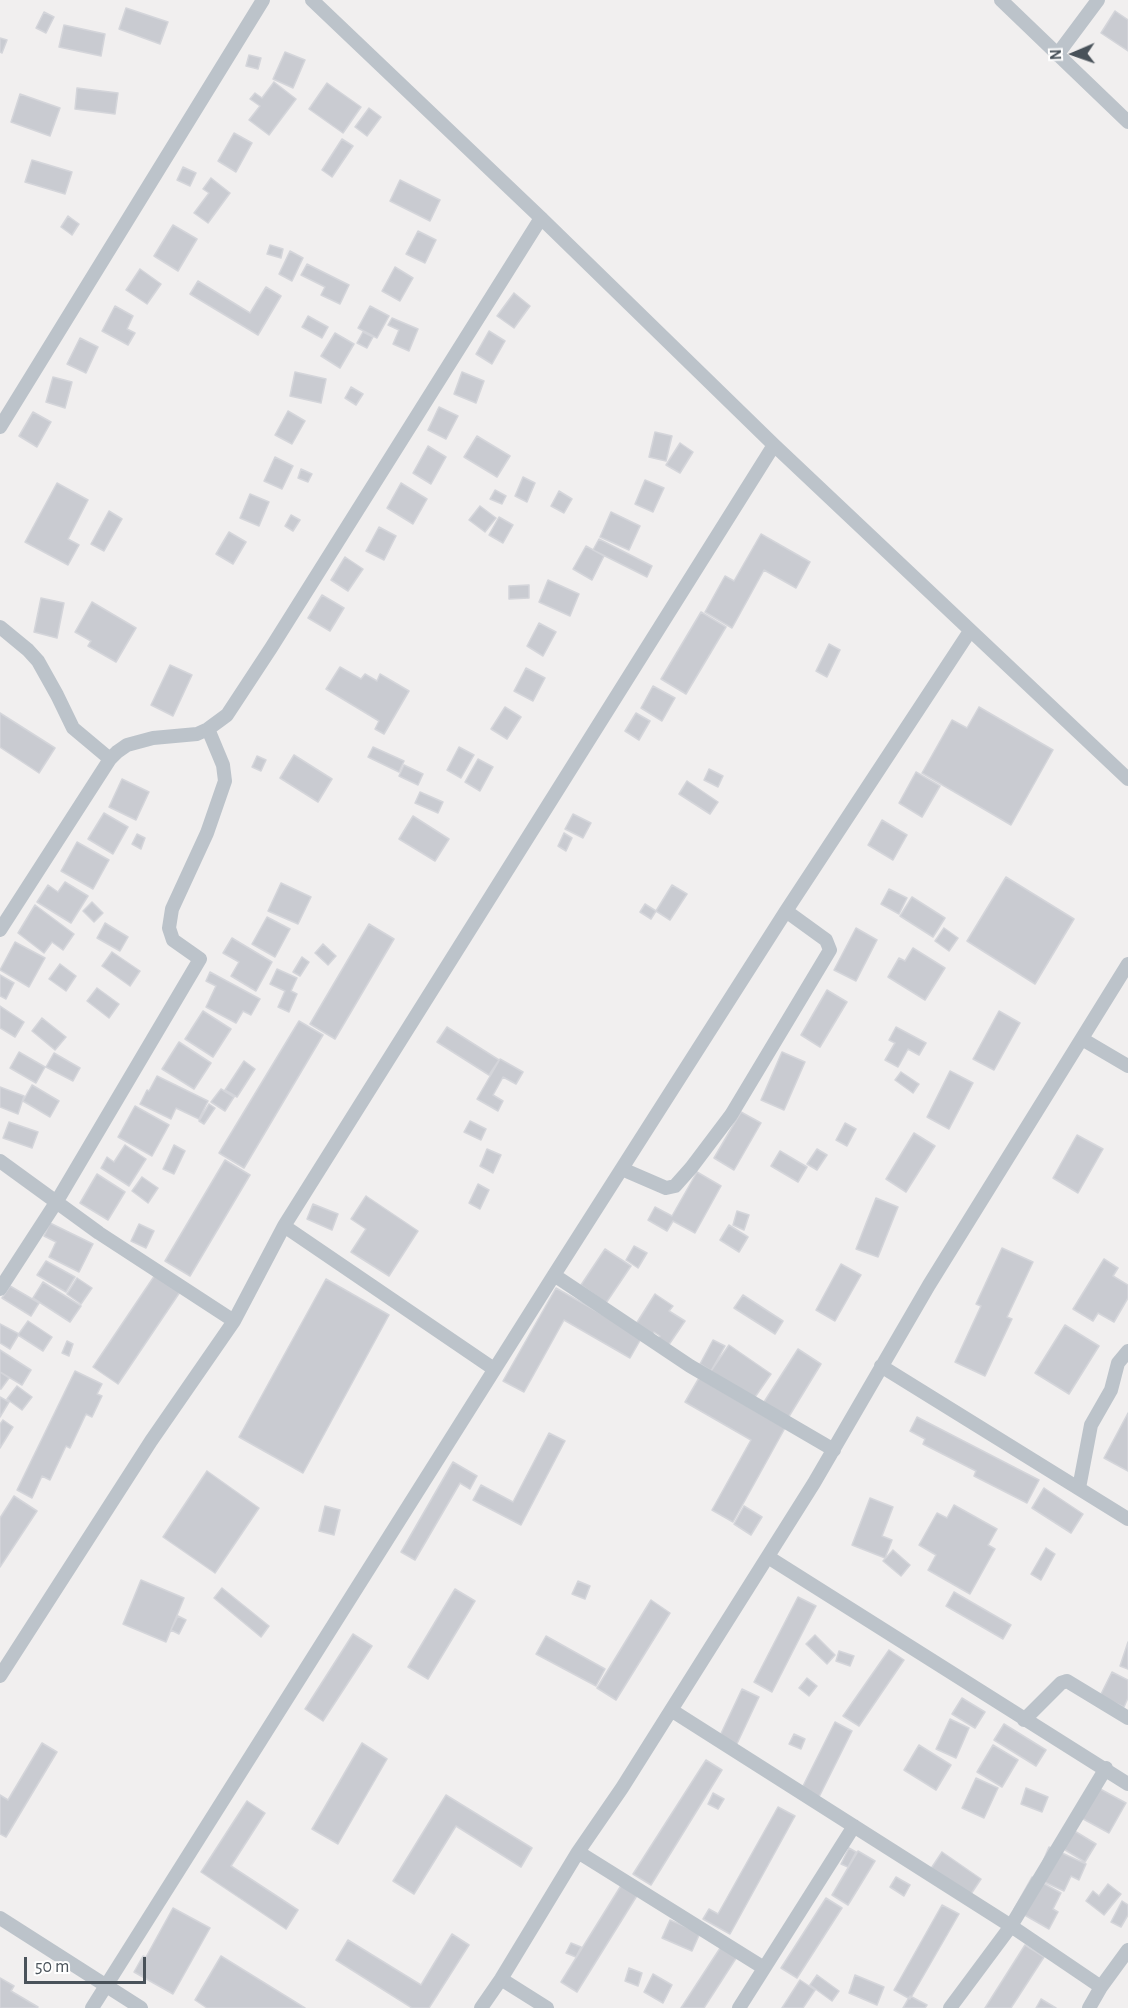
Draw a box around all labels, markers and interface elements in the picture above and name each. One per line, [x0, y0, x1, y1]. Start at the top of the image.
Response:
north arrow [1044, 24, 1104, 84]
text: N [1048, 49, 1064, 60]
scale bar [27, 1945, 148, 1983]
text: 50 m [35, 1958, 69, 1976]

